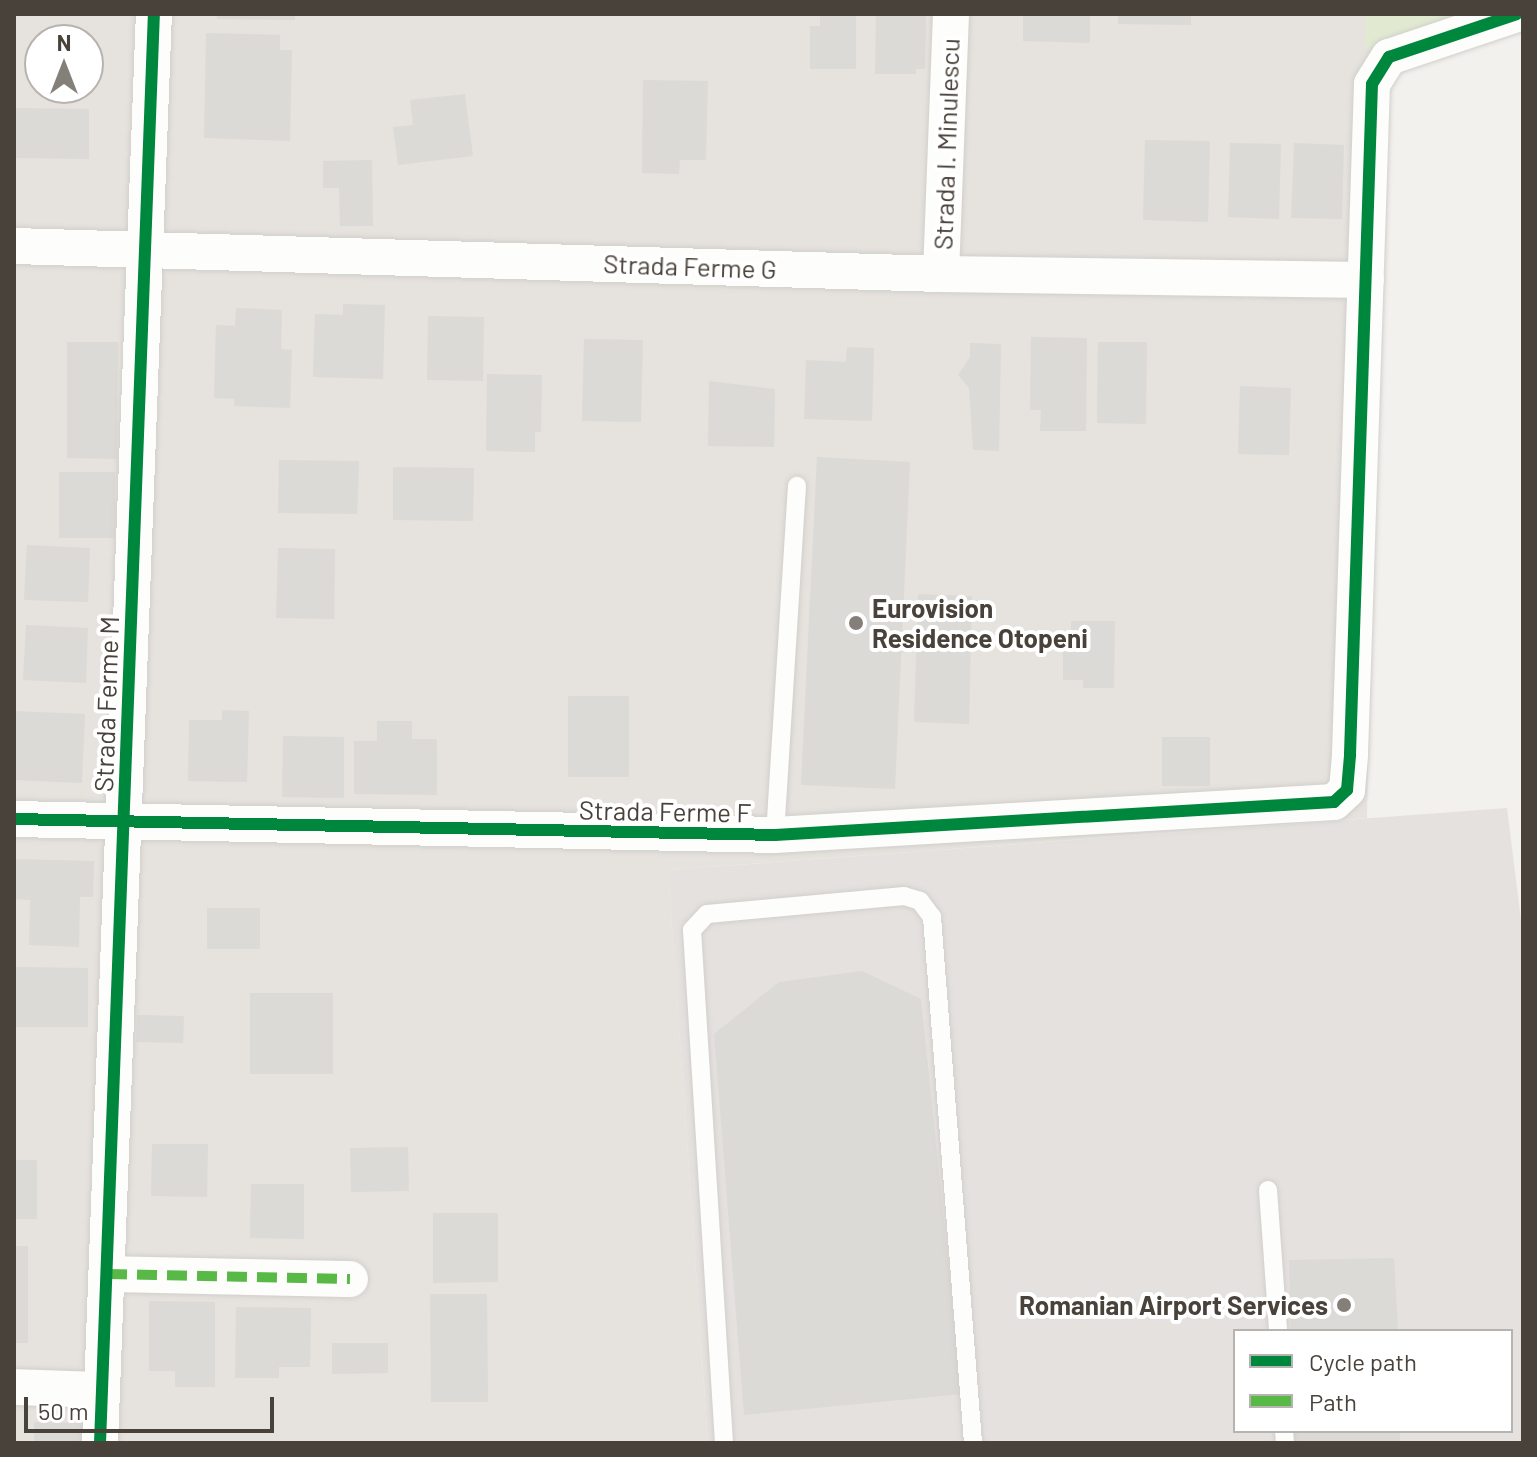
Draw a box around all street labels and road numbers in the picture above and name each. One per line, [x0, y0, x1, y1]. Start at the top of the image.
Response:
street label: Strada I. Minulescu [927, 38, 965, 250]
street label: Strada Ferme G [603, 247, 777, 285]
street label: Strada Ferme M [87, 615, 125, 793]
street label: Strada Ferme F [579, 794, 751, 828]

